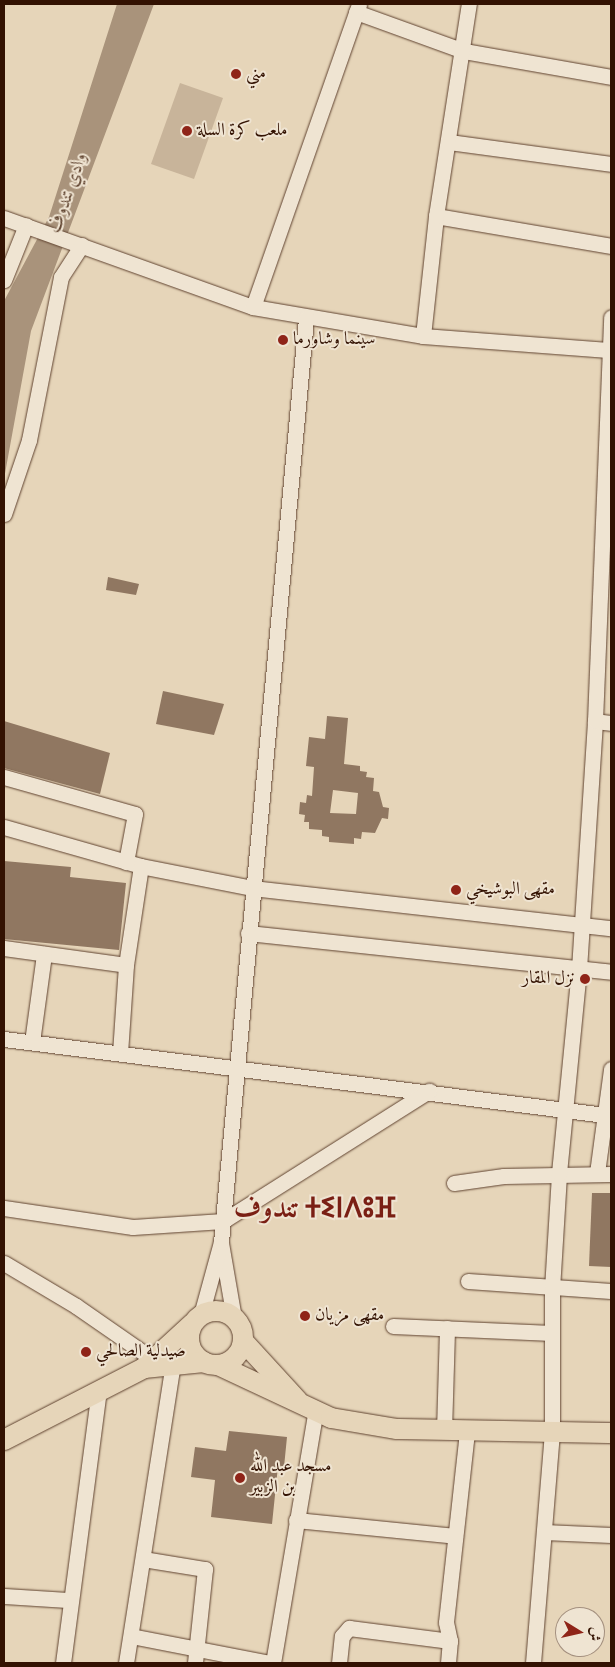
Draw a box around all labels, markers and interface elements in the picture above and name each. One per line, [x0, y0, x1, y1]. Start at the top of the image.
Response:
place label: مني [246, 63, 266, 85]
marker: مني [230, 68, 242, 80]
place label: ملعب كرة السلة [197, 120, 287, 142]
marker: ملعب كرة السلة [181, 125, 193, 137]
water label: وادي تندوف [45, 150, 93, 236]
place label: سينما وشاورما [293, 329, 375, 351]
marker: سينما وشاورما [277, 334, 289, 346]
place label: مقهى البوشيخي [466, 879, 555, 901]
marker: مقهى البوشيخي [450, 884, 462, 896]
place label: نزل المقار [522, 968, 575, 990]
marker: نزل المقار [579, 973, 591, 985]
district label: تندوف ⵜⵉⵏⴷⵓⴼ [234, 1193, 396, 1227]
place label: مقهى مزيان [315, 1305, 384, 1327]
marker: مقهى مزيان [299, 1310, 311, 1322]
place label: صيدلية الصالحي [96, 1341, 186, 1363]
marker: صيدلية الصالحي [80, 1346, 92, 1358]
place label: مسجد عبد الله بن الزبير [250, 1457, 332, 1500]
marker: مسجد عبد الله بن الزبير [234, 1472, 246, 1484]
north arrow [555, 1607, 605, 1657]
text: ش [583, 1626, 605, 1643]

